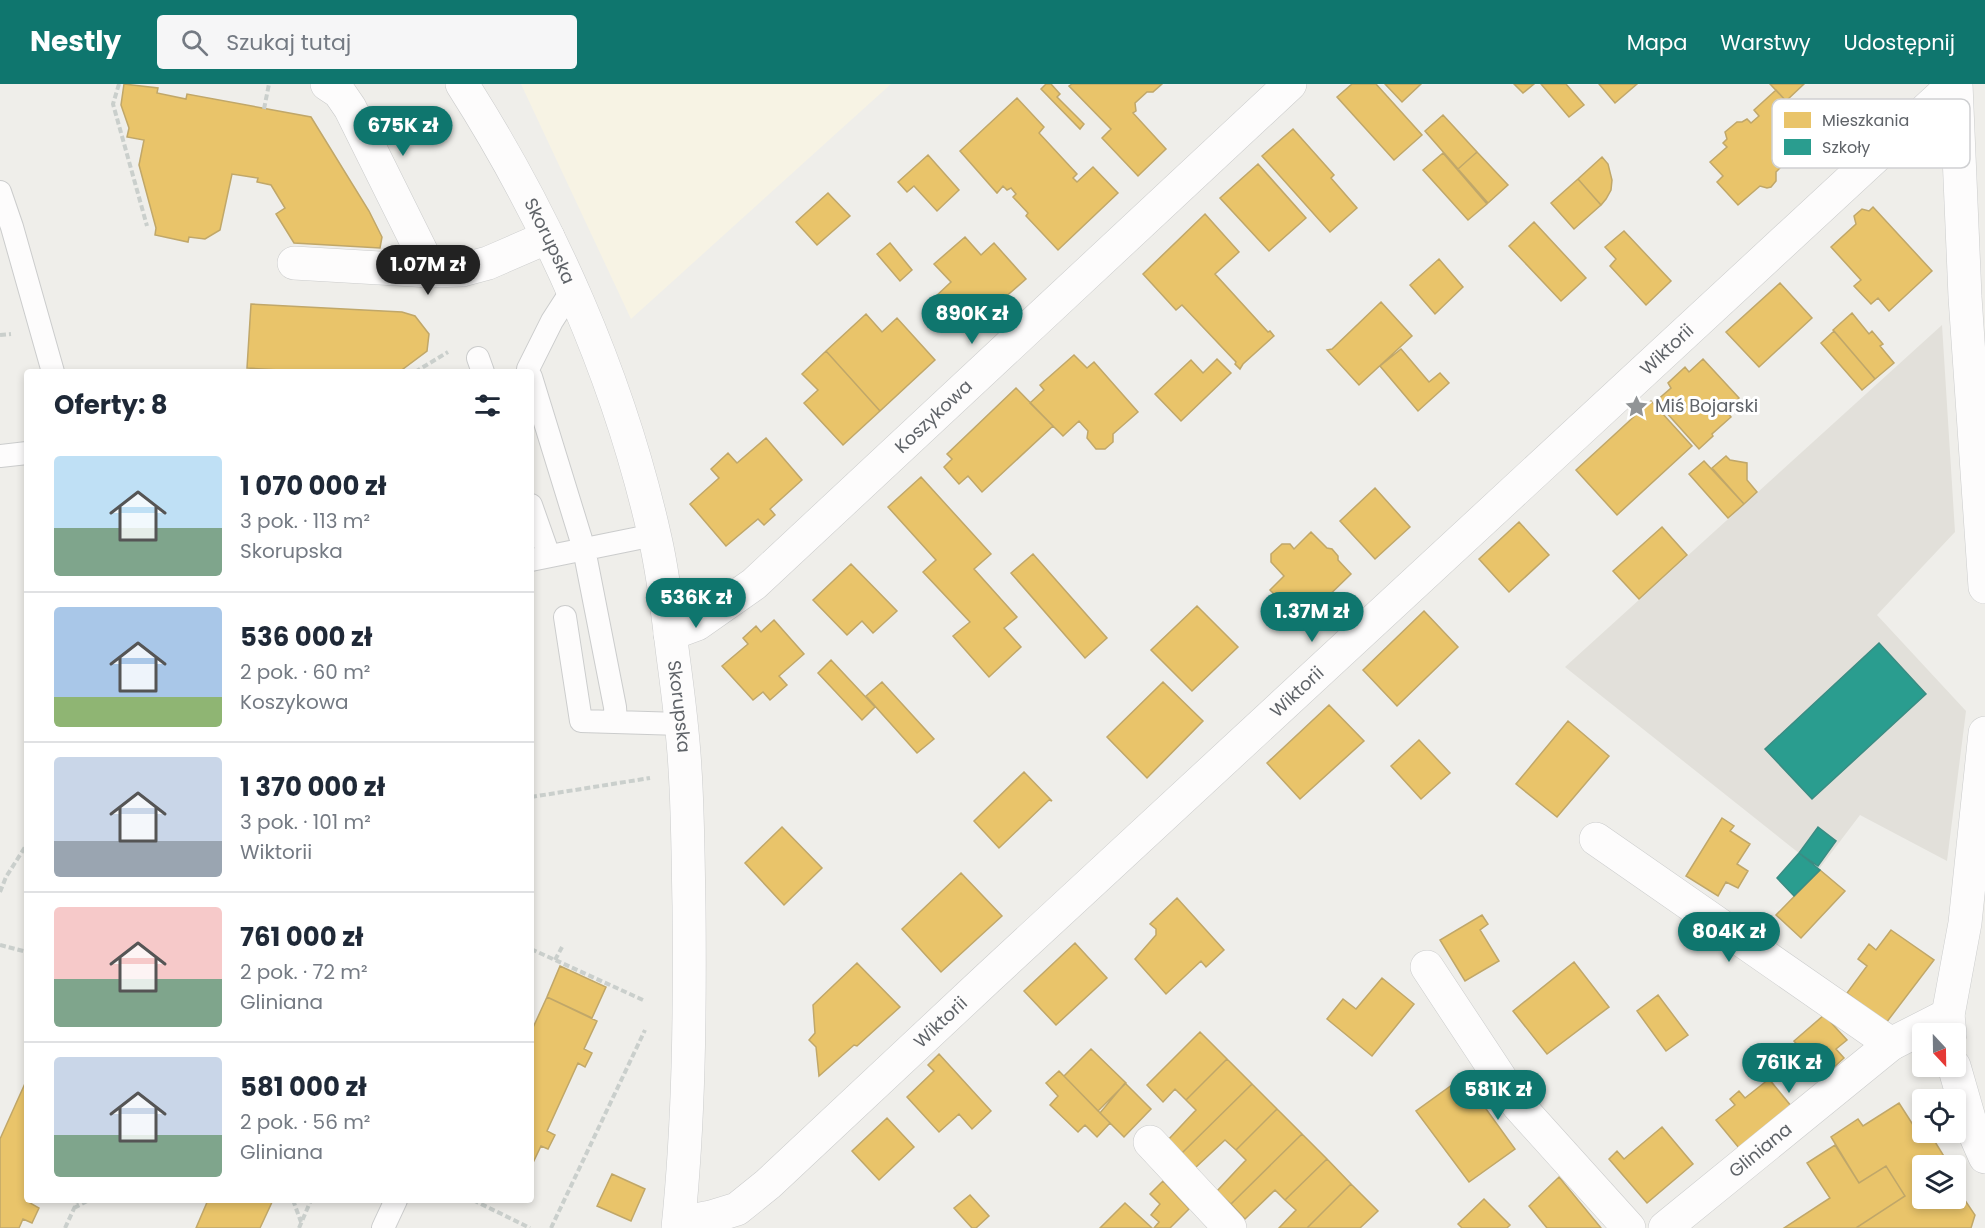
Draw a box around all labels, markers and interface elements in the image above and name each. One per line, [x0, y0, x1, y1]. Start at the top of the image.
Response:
search box [157, 15, 577, 69]
text: Nestly [30, 22, 121, 61]
icon: search [178, 26, 211, 59]
text: Szukaj tutaj [226, 27, 351, 58]
text: Mapa [1627, 28, 1687, 57]
text: Warstwy [1720, 28, 1811, 57]
text: Udostępnij [1844, 28, 1955, 57]
legend [1772, 99, 1970, 168]
pin: 675K zł [348, 106, 458, 157]
text: Mieszkania [1822, 109, 1909, 132]
text: 675K zł [368, 111, 438, 139]
text: Szkoły [1822, 136, 1870, 159]
street label: Skorupska [518, 194, 581, 288]
pin: 1.07M zł [366, 245, 490, 296]
text: 1.07M zł [390, 250, 466, 278]
pin: 890K zł [917, 294, 1027, 345]
text: 890K zł [936, 299, 1008, 327]
street label: Wiktorii [1634, 318, 1699, 381]
street label: Koszykowa [889, 374, 978, 459]
text: Oferty: 8 [54, 387, 168, 423]
icon: filters [471, 389, 504, 422]
place icon: Miś Bojarski [1624, 393, 1650, 419]
place label: Miś Bojarski [1655, 393, 1758, 418]
text: 1 070 000 zł [240, 468, 386, 504]
icon: home [102, 480, 174, 552]
text: 3 pok. · 113 m² [240, 507, 370, 535]
text: Skorupska [240, 537, 343, 565]
pin: 536K zł [641, 578, 751, 629]
text: 536K zł [660, 583, 732, 611]
pin: 1.37M zł [1250, 592, 1374, 643]
text: 1.37M zł [1275, 597, 1349, 625]
text: 536 000 zł [240, 619, 372, 655]
icon: home [102, 631, 174, 703]
text: 2 pok. · 60 m² [240, 658, 370, 686]
street label: Skorupska [662, 659, 697, 753]
street label: Wiktorii [1264, 660, 1329, 723]
text: Koszykowa [240, 688, 349, 716]
text: 1 370 000 zł [240, 769, 385, 805]
icon: home [102, 781, 174, 853]
text: 3 pok. · 101 m² [240, 808, 371, 836]
text: Wiktorii [240, 838, 312, 866]
pin: 804K zł [1674, 912, 1784, 963]
text: 804K zł [1692, 917, 1766, 945]
text: 761 000 zł [240, 919, 363, 955]
icon: home [102, 931, 174, 1003]
text: 2 pok. · 72 m² [240, 958, 368, 986]
text: Gliniana [240, 988, 323, 1016]
street label: Wiktorii [908, 991, 972, 1053]
north arrow [1912, 1023, 1966, 1077]
map controls [1912, 1023, 1966, 1209]
pin: 761K zł [1734, 1043, 1844, 1094]
text: 761K zł [1756, 1048, 1822, 1076]
text: 581 000 zł [240, 1069, 367, 1105]
pin: 581K zł [1443, 1070, 1553, 1121]
text: 581K zł [1464, 1075, 1532, 1103]
icon: home [102, 1081, 174, 1153]
button: locate [1912, 1089, 1966, 1143]
text: 2 pok. · 56 m² [240, 1108, 370, 1136]
street label: Gliniana [1723, 1117, 1797, 1183]
text: Gliniana [240, 1138, 323, 1166]
button: layers [1912, 1155, 1966, 1209]

